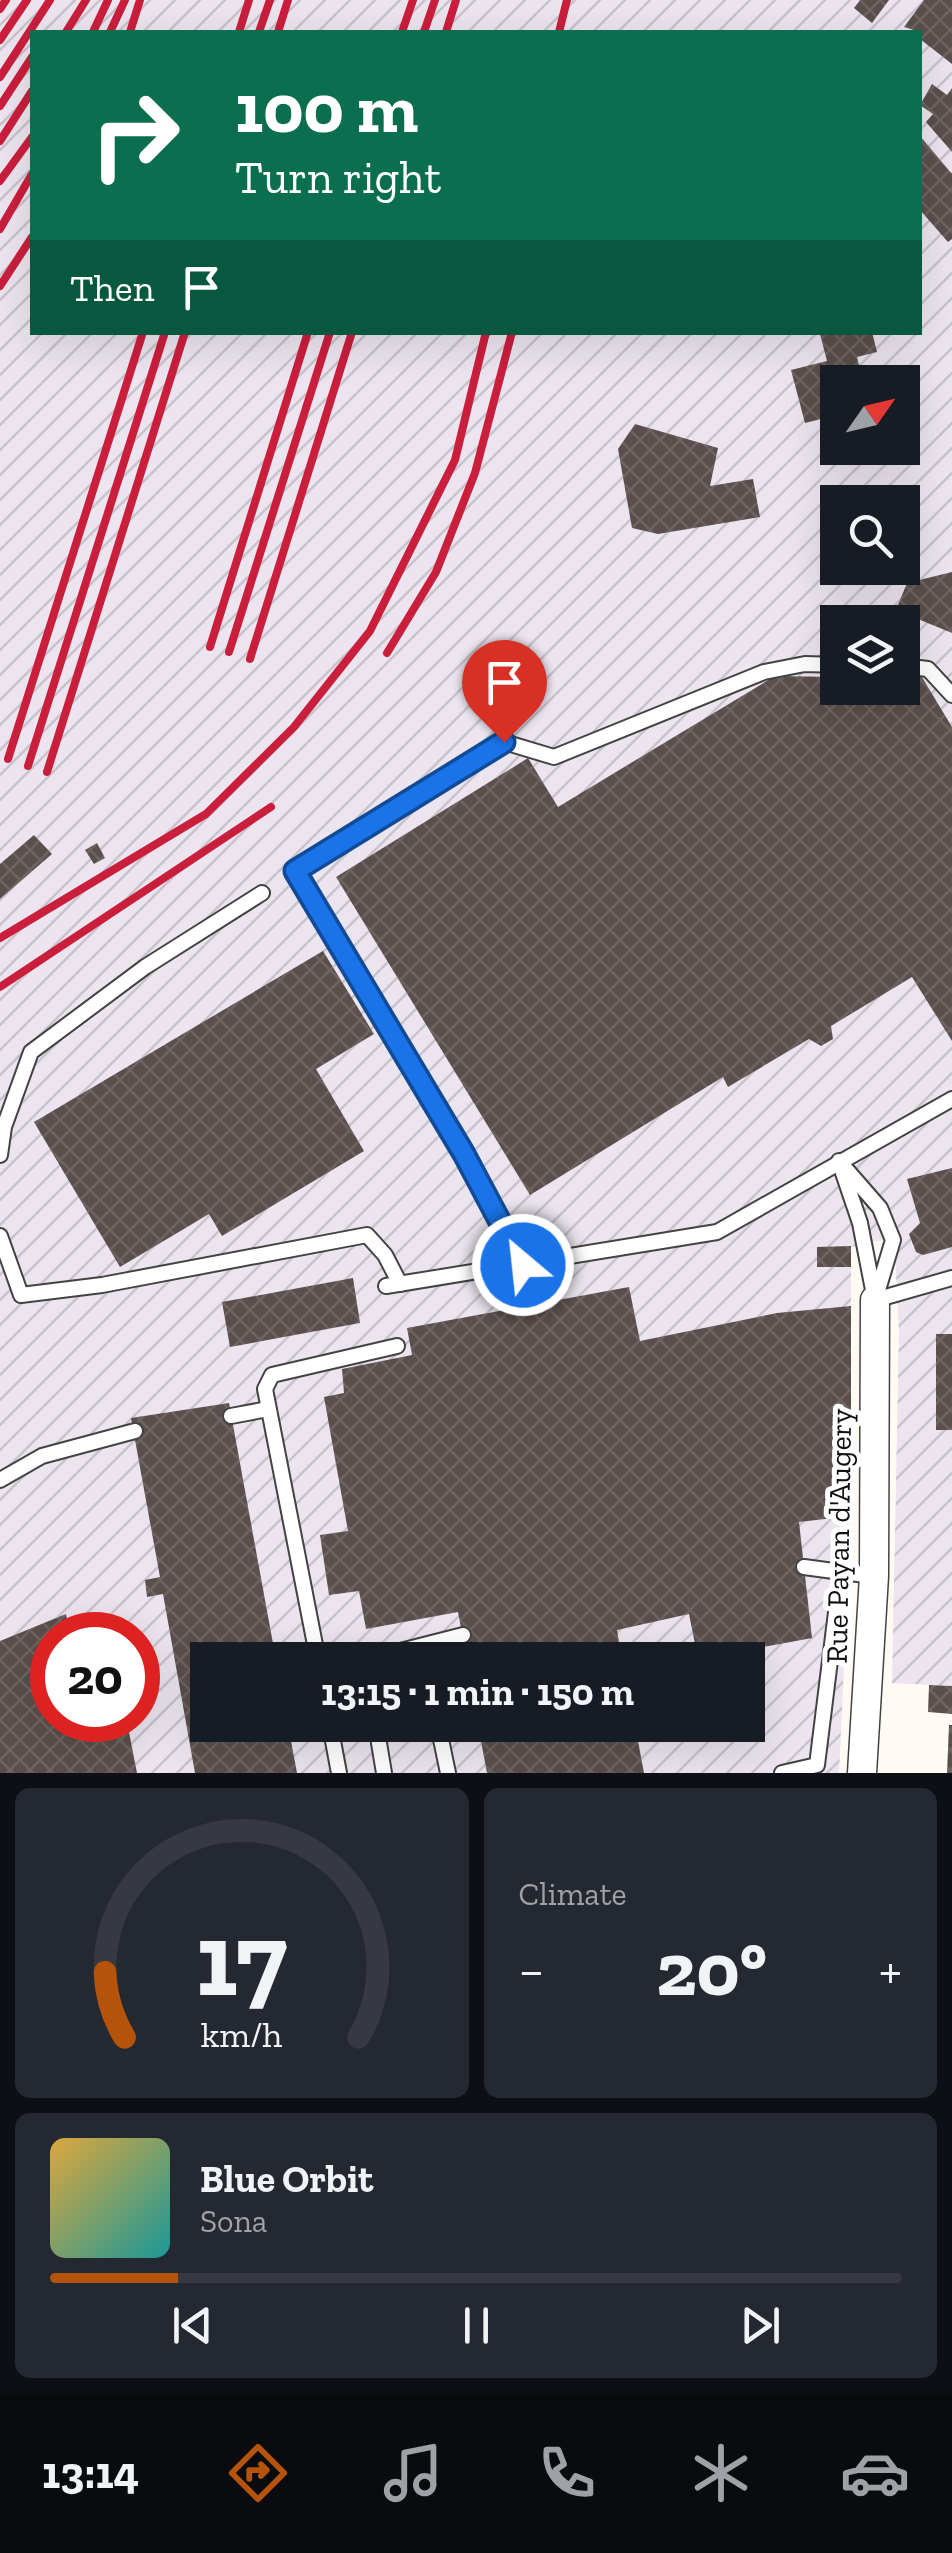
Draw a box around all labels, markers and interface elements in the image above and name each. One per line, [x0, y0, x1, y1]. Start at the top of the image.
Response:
text: 100 m [235, 66, 418, 150]
icon: right [70, 70, 200, 200]
text: Turn right [235, 151, 441, 205]
icon: arrive [174, 260, 229, 315]
text: Then [70, 265, 154, 311]
north arrow [820, 365, 920, 465]
map controls [820, 365, 920, 705]
button: search [820, 485, 920, 585]
button: layers [820, 605, 920, 705]
pin [462, 640, 547, 743]
icon: arrive [477, 655, 532, 710]
position arrow [471, 1213, 575, 1317]
street label: Rue Payan d'Augery [819, 1407, 859, 1664]
speed limit sign: 20 [30, 1612, 160, 1742]
text: 13:15 · 1 min · 150 m [321, 1669, 634, 1715]
text: Climate [519, 1875, 627, 1913]
text: 17 [196, 1897, 287, 2022]
text: 20° [656, 1924, 767, 2014]
text: − [519, 1937, 544, 2003]
text: + [879, 1937, 902, 2003]
text: km/h [201, 2013, 283, 2056]
text: Blue Orbit [200, 2156, 373, 2202]
text: Sona [200, 2202, 267, 2240]
icon: previous [165, 2298, 220, 2353]
icon: pause [449, 2298, 504, 2353]
icon: next [733, 2298, 788, 2353]
icon: directions [223, 2438, 293, 2508]
icon: music [378, 2438, 448, 2508]
icon: phone [532, 2438, 602, 2508]
icon: climate [686, 2438, 756, 2508]
icon: car [840, 2438, 910, 2508]
text: 13:14 [42, 2446, 139, 2500]

